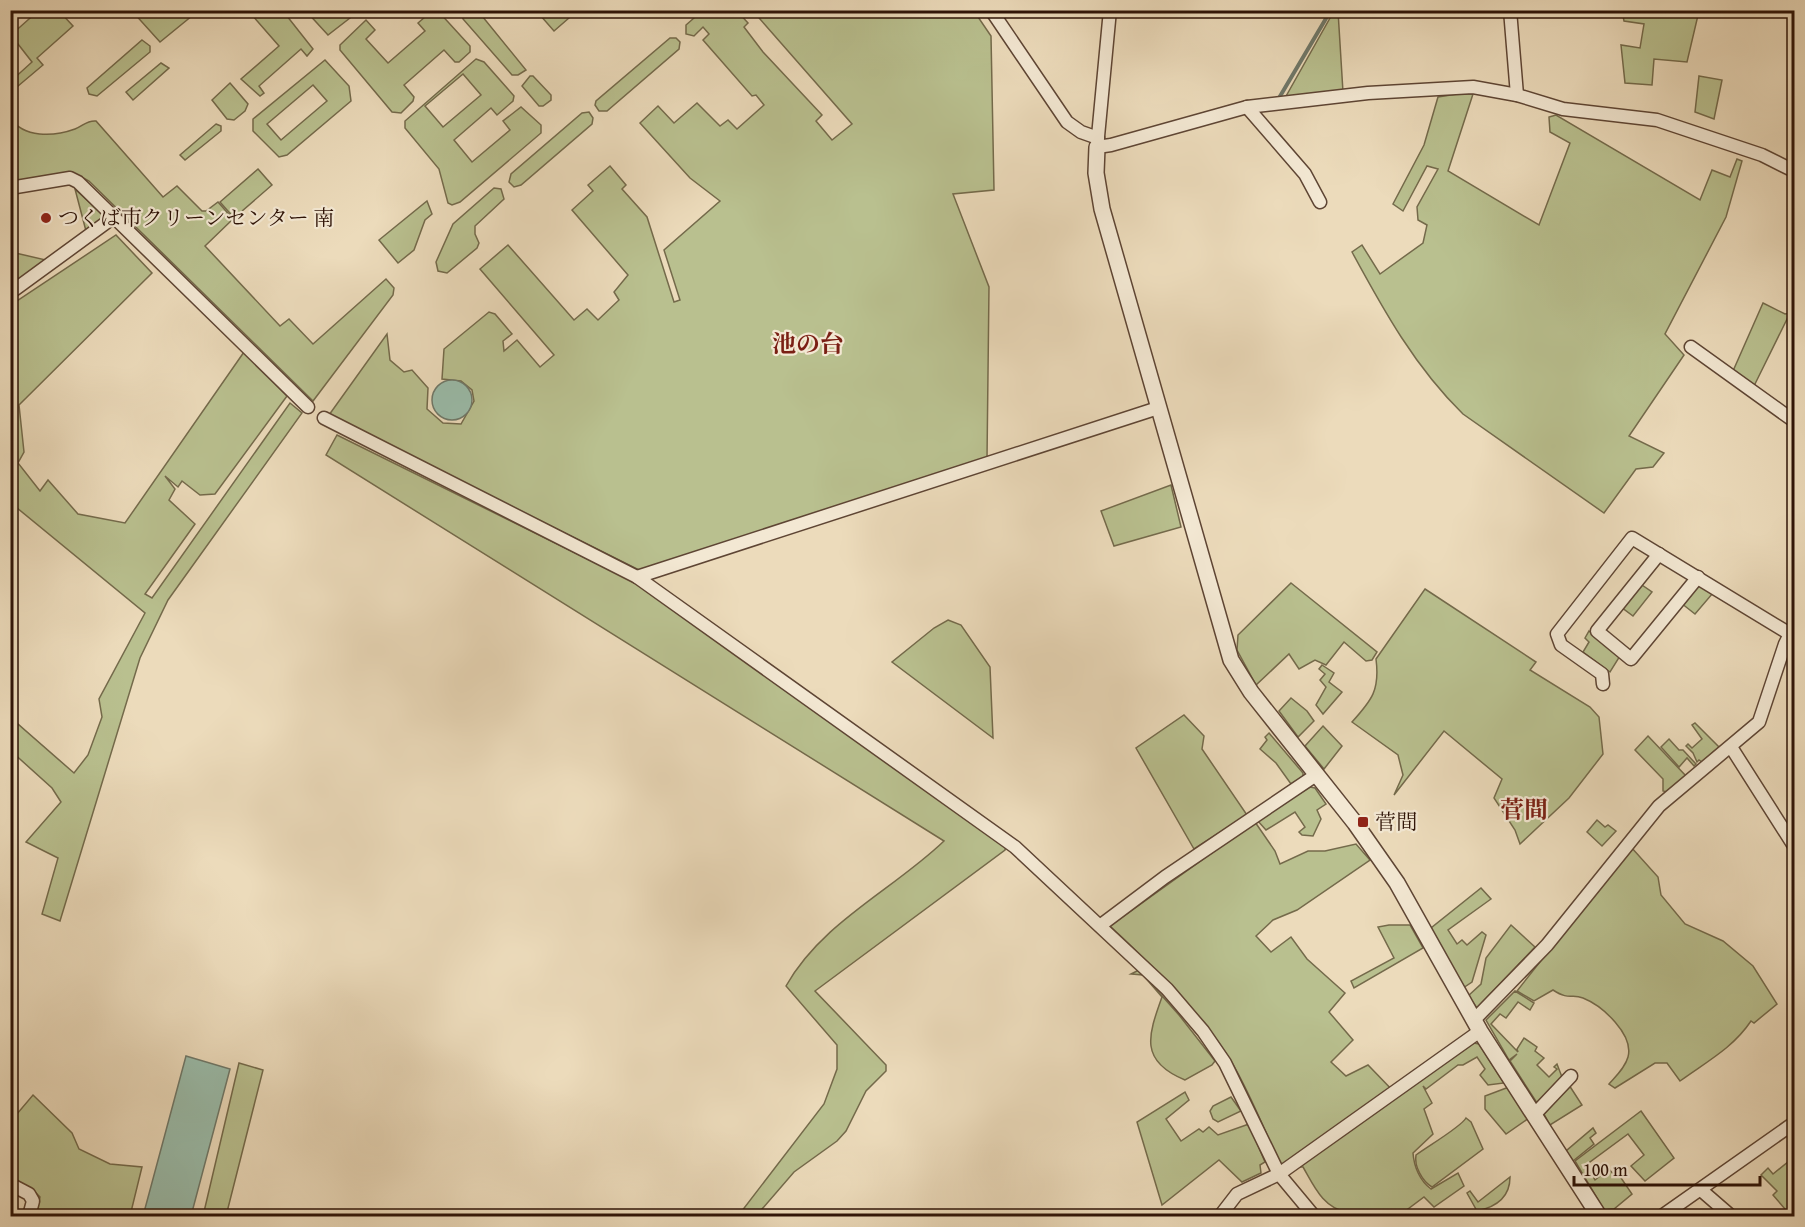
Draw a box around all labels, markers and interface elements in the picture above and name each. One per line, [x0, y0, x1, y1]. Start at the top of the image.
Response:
place label: つくば市クリーンセンター 南 [58, 202, 334, 233]
marker: つくば市クリーンセンター 南 [39, 211, 53, 225]
district label: 池の台 [772, 326, 844, 361]
district label: 菅間 [1500, 792, 1548, 827]
place label: 菅間 [1375, 806, 1417, 837]
marker: 菅間 [1356, 815, 1370, 829]
scale bar [1574, 1149, 1760, 1187]
text: 100 m [1583, 1156, 1628, 1183]

